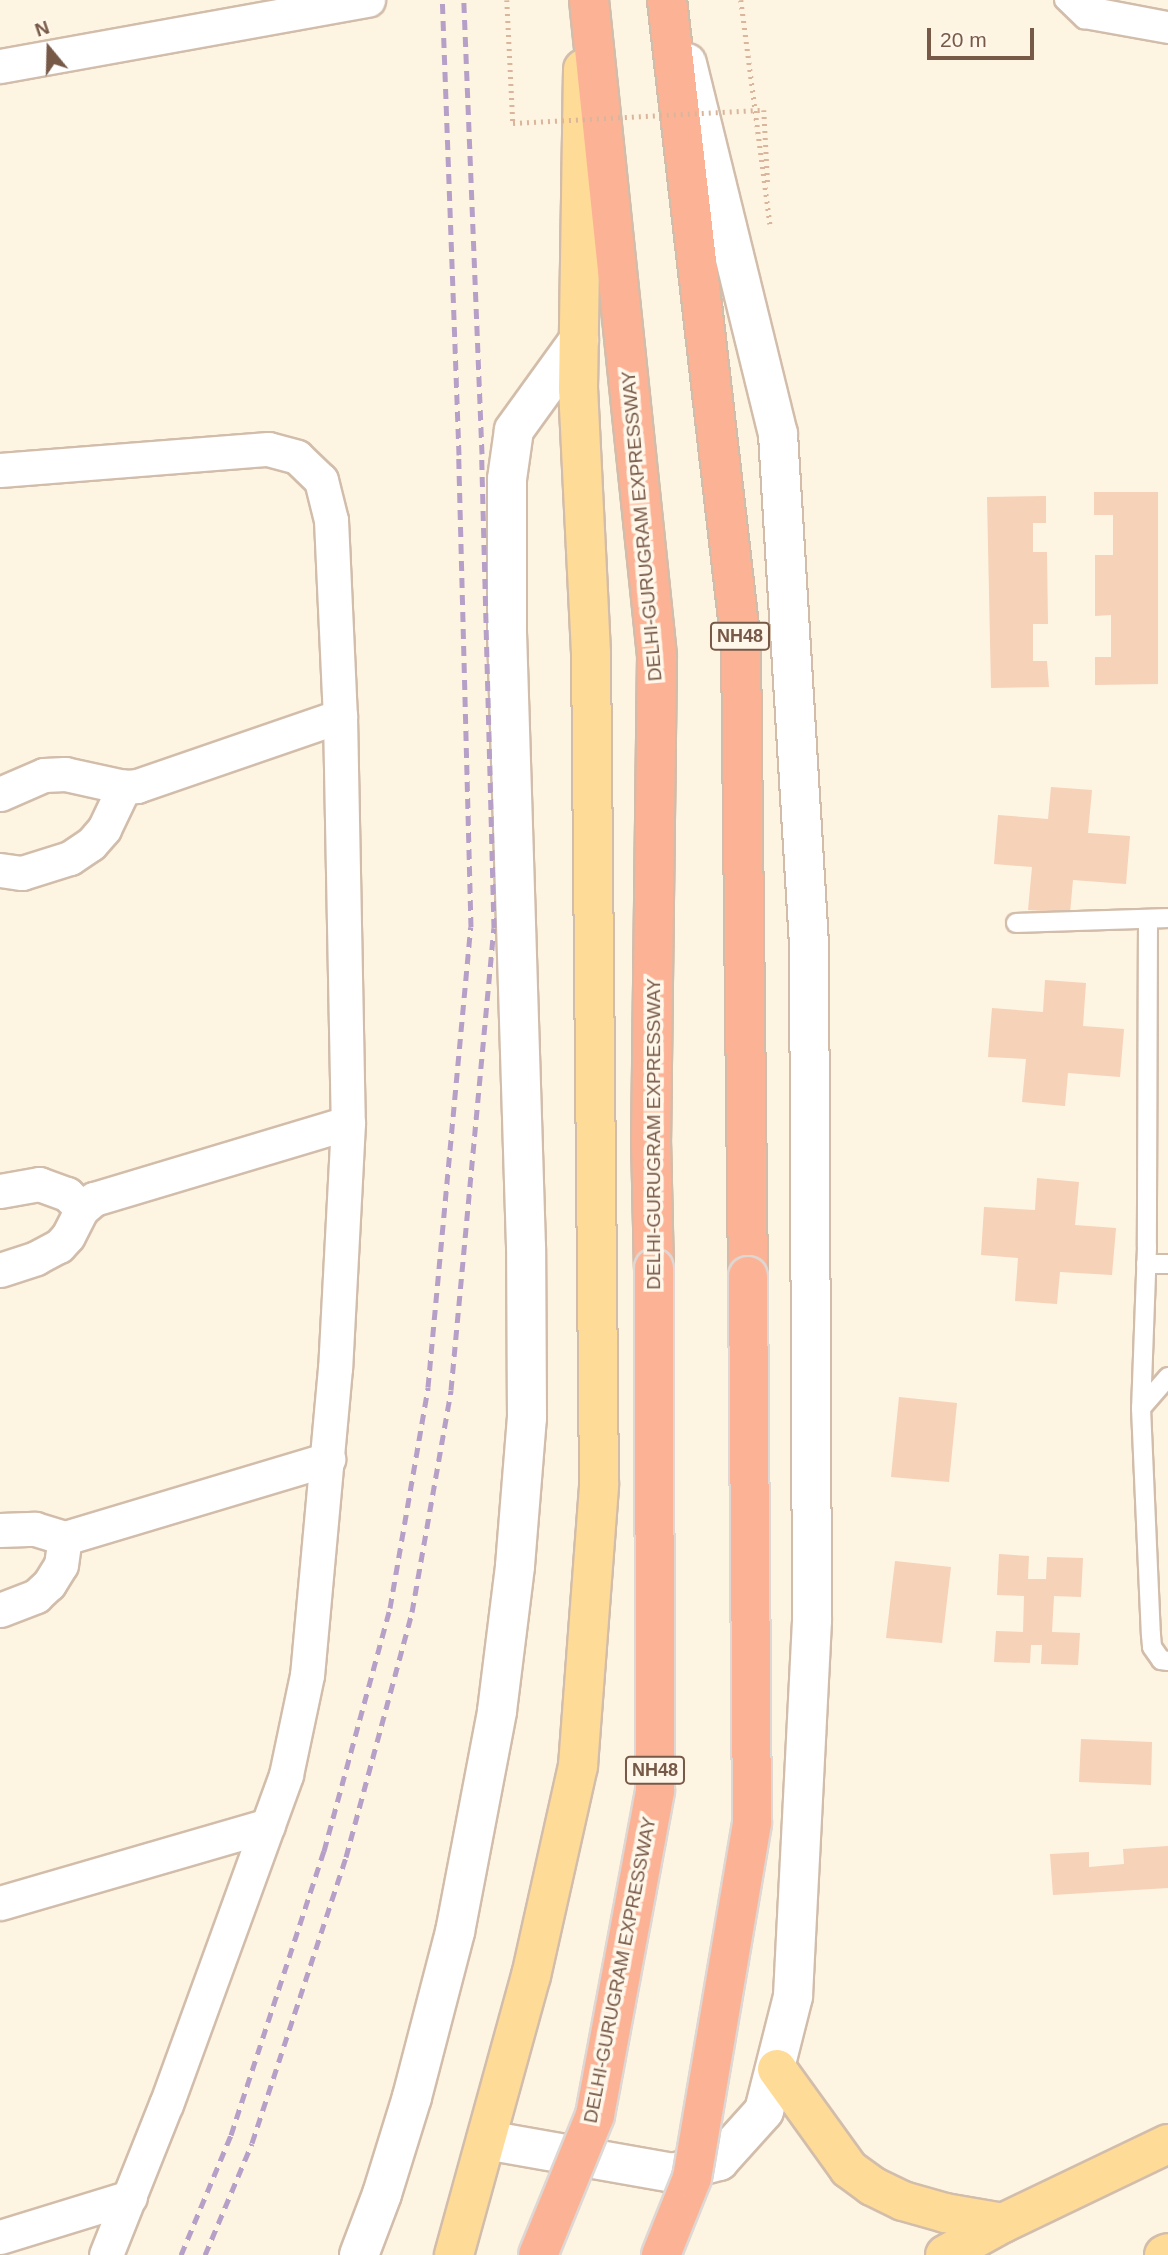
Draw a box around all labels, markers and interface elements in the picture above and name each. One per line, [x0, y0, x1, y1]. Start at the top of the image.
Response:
north arrow [14, 14, 84, 84]
scale bar [930, 14, 1037, 58]
text: N [32, 17, 52, 41]
text: 20 m [940, 28, 987, 51]
street label: DELHI-GURUGRAM EXPRESSWAY [617, 370, 667, 682]
road number: NH48 [708, 622, 772, 650]
street label: DELHI-GURUGRAM EXPRESSWAY [643, 978, 665, 1290]
road number: NH48 [624, 1756, 686, 1784]
street label: DELHI-GURUGRAM EXPRESSWAY [579, 1815, 661, 2125]

